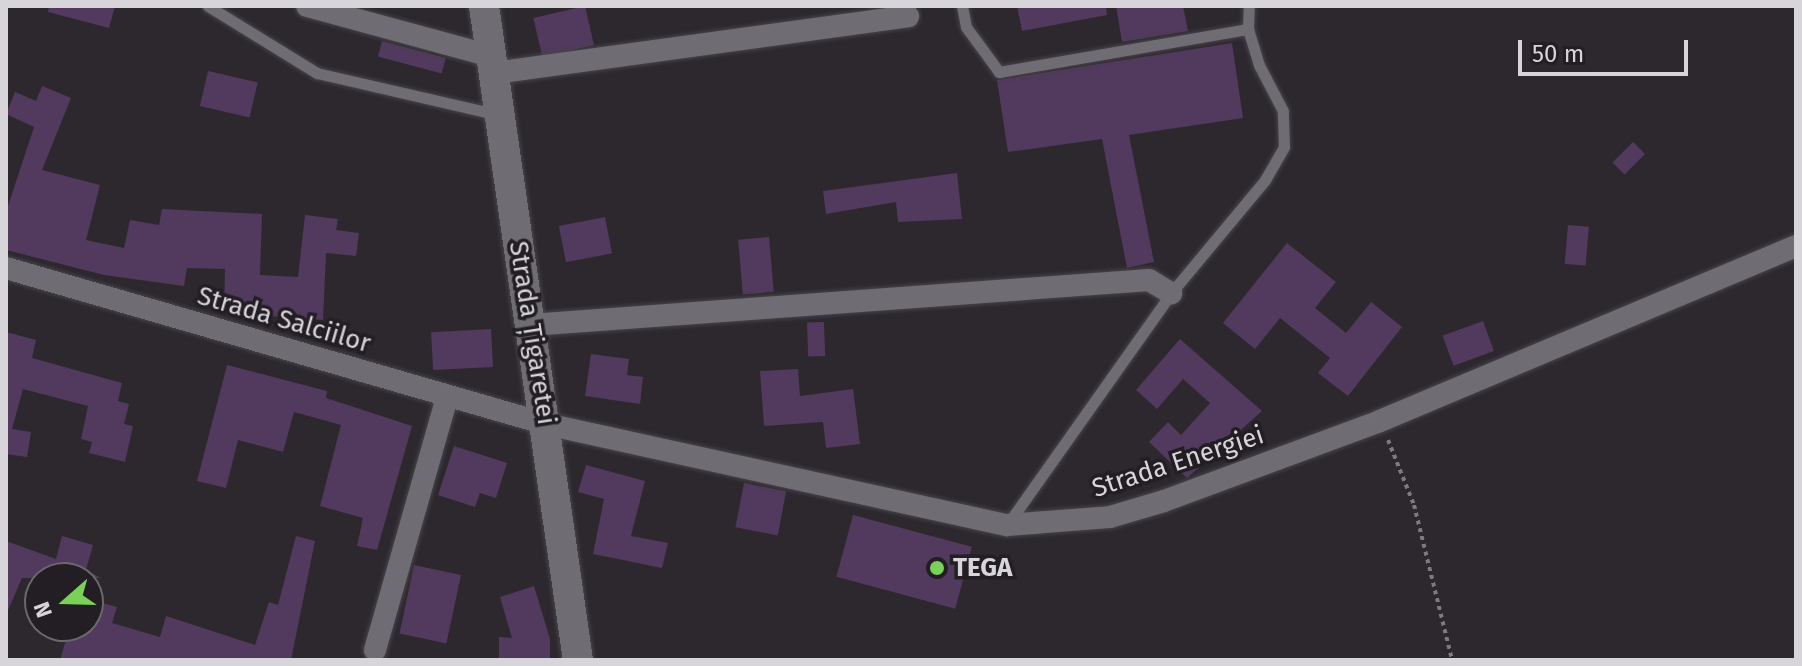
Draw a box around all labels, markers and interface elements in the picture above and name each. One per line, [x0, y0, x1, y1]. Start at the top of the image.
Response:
scale bar [1522, 24, 1692, 74]
text: 50 m [1532, 40, 1584, 68]
street label: Strada Țigaretei [502, 239, 562, 427]
street label: Strada Salciilor [194, 280, 374, 360]
street label: Strada Energiei [1088, 420, 1268, 504]
place label: TEGA [953, 552, 1012, 584]
marker: TEGA [928, 559, 946, 577]
north arrow [24, 562, 104, 642]
text: N [28, 598, 58, 621]

